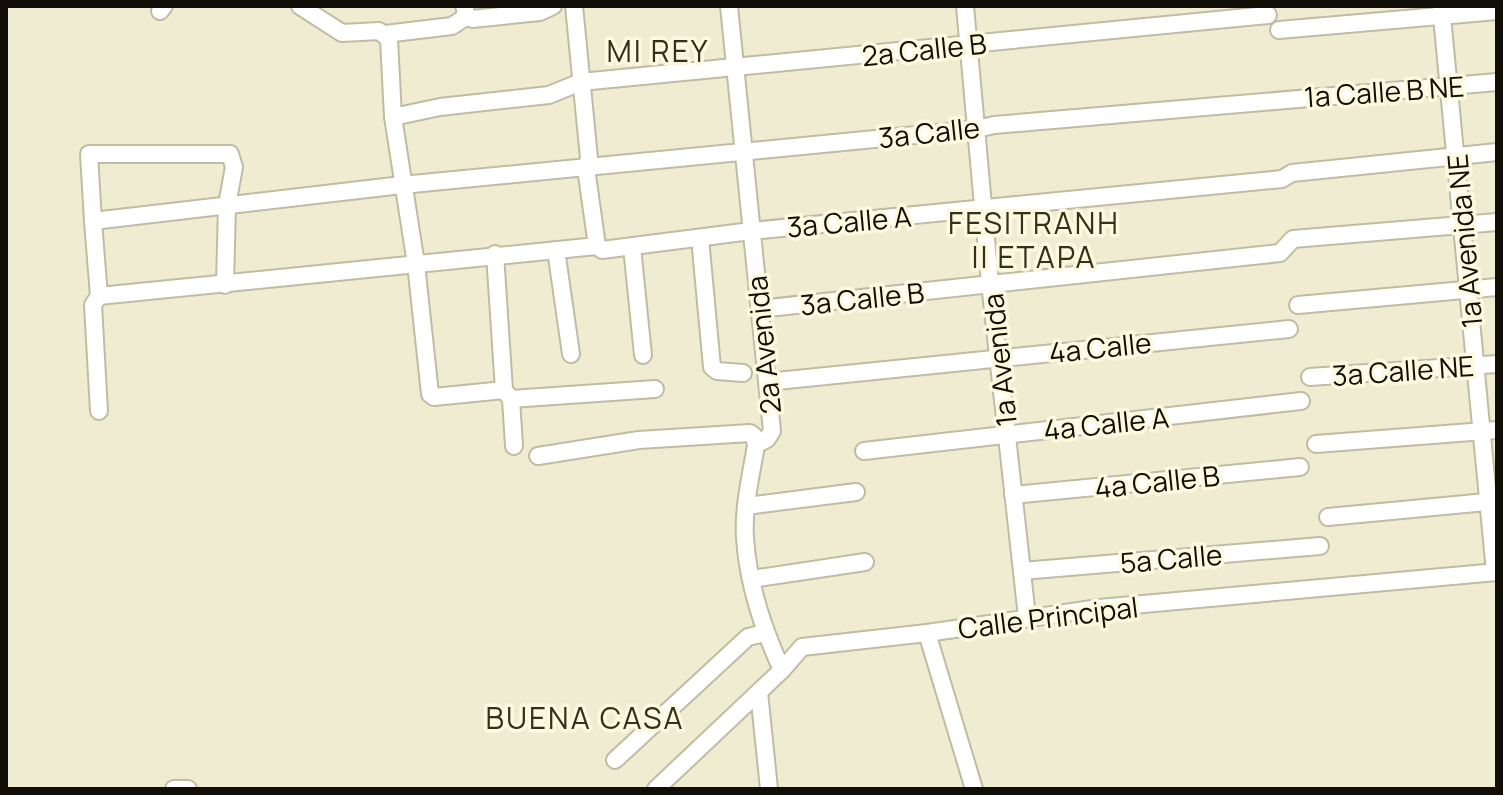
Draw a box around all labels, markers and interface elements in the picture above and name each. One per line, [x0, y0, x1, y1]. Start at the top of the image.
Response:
street label: 2a Calle B [860, 24, 988, 74]
district label: MI REY [607, 30, 709, 71]
street label: 1a Calle B NE [1303, 66, 1465, 116]
street label: 3a Calle [876, 108, 982, 156]
street label: 1a Avenida NE [1437, 153, 1491, 329]
street label: 3a Calle A [785, 197, 913, 245]
district label: FESITRANH II ETAPA [948, 202, 1120, 277]
street label: 3a Calle B [798, 273, 926, 323]
street label: 2a Avenida [737, 274, 789, 416]
street label: 1a Avenida [973, 292, 1025, 428]
street label: 4a Calle [1047, 323, 1153, 371]
street label: 3a Calle NE [1331, 346, 1475, 394]
street label: 4a Calle A [1041, 397, 1171, 448]
street label: 4a Calle B [1093, 456, 1221, 506]
street label: 5a Calle [1118, 535, 1224, 581]
street label: Calle Principal [956, 587, 1140, 647]
district label: BUENA CASA [486, 697, 684, 738]

